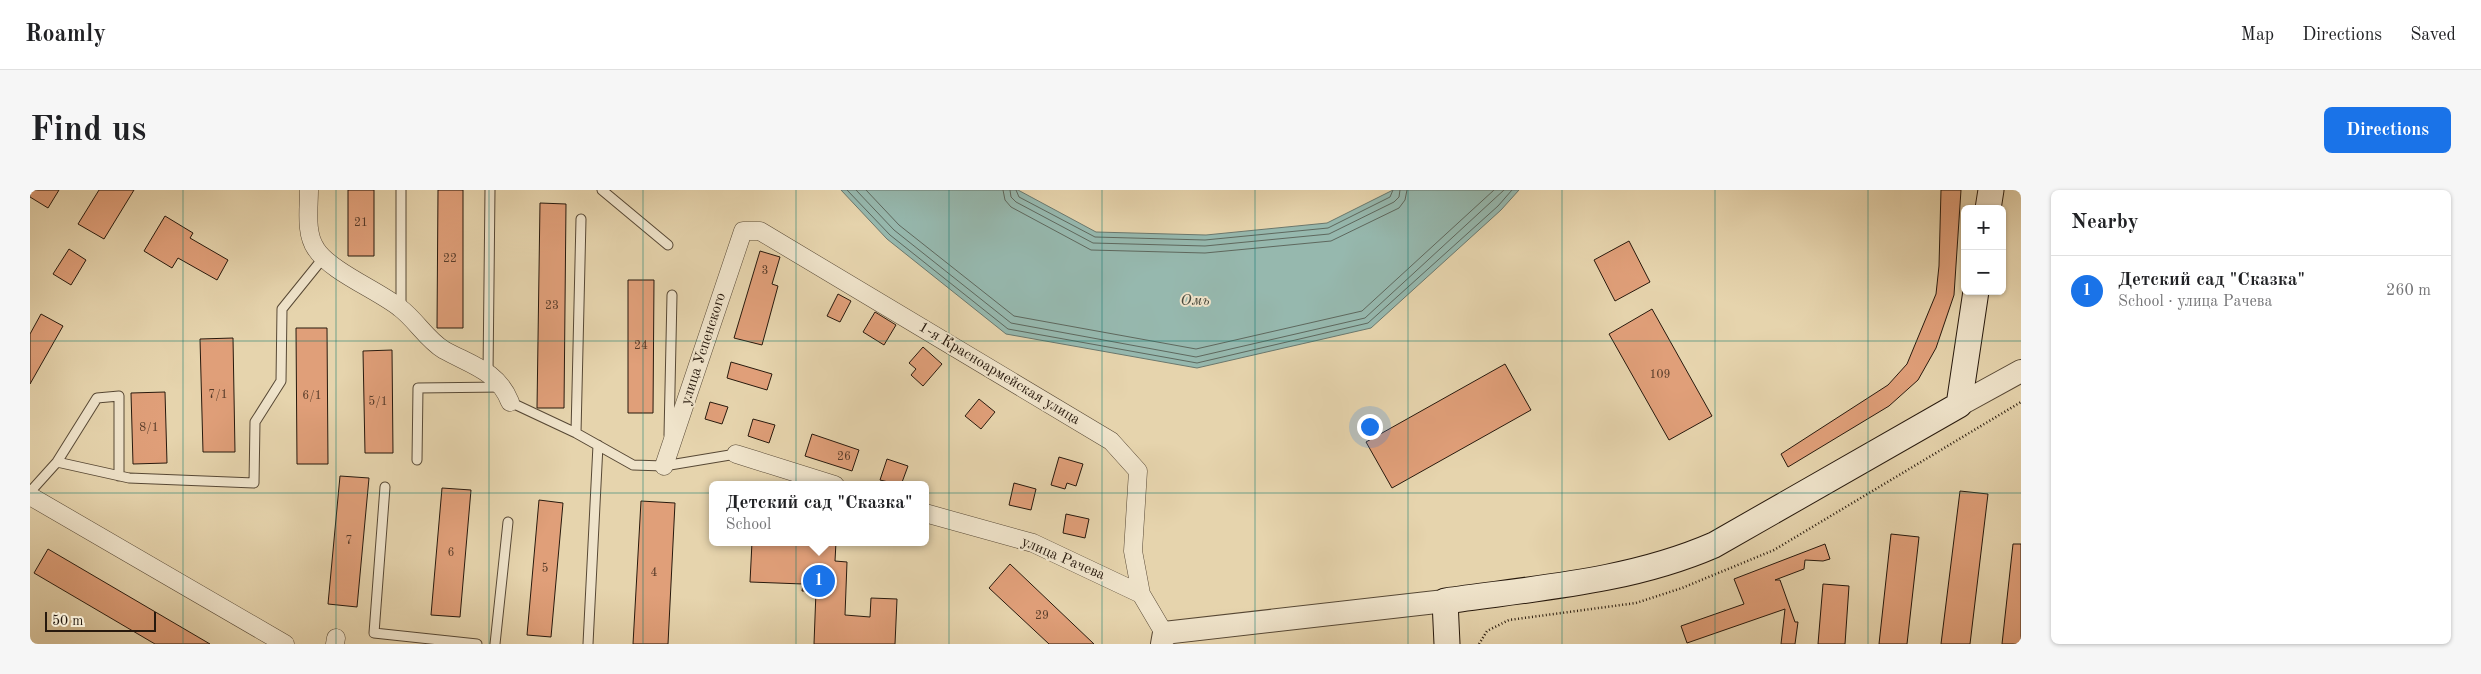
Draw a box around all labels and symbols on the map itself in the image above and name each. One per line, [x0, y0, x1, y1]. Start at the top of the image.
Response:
house number: 21 [354, 217, 368, 229]
house number: 22 [443, 253, 457, 265]
house number: 3 [762, 265, 768, 277]
street label: улица Успенского [679, 291, 729, 407]
water label: Омь [1180, 293, 1210, 309]
house number: 23 [545, 300, 559, 312]
street label: 1-я Красноармейская улица [916, 320, 1083, 428]
house number: 24 [634, 340, 648, 352]
house number: 109 [1650, 369, 1670, 381]
house number: 7/1 [208, 389, 228, 401]
house number: 6/1 [302, 390, 322, 402]
house number: 5/1 [368, 395, 388, 408]
your location [1357, 414, 1383, 440]
house number: 8/1 [139, 422, 159, 434]
house number: 26 [837, 451, 851, 463]
house number: 7 [346, 535, 352, 547]
street label: улица Рачева [1019, 535, 1108, 584]
house number: 6 [448, 547, 455, 559]
house number: 5 [542, 562, 549, 575]
pin: 1 [803, 562, 835, 600]
house number: 4 [651, 567, 658, 579]
scale bar [45, 609, 156, 632]
house number: 29 [1035, 610, 1049, 622]

